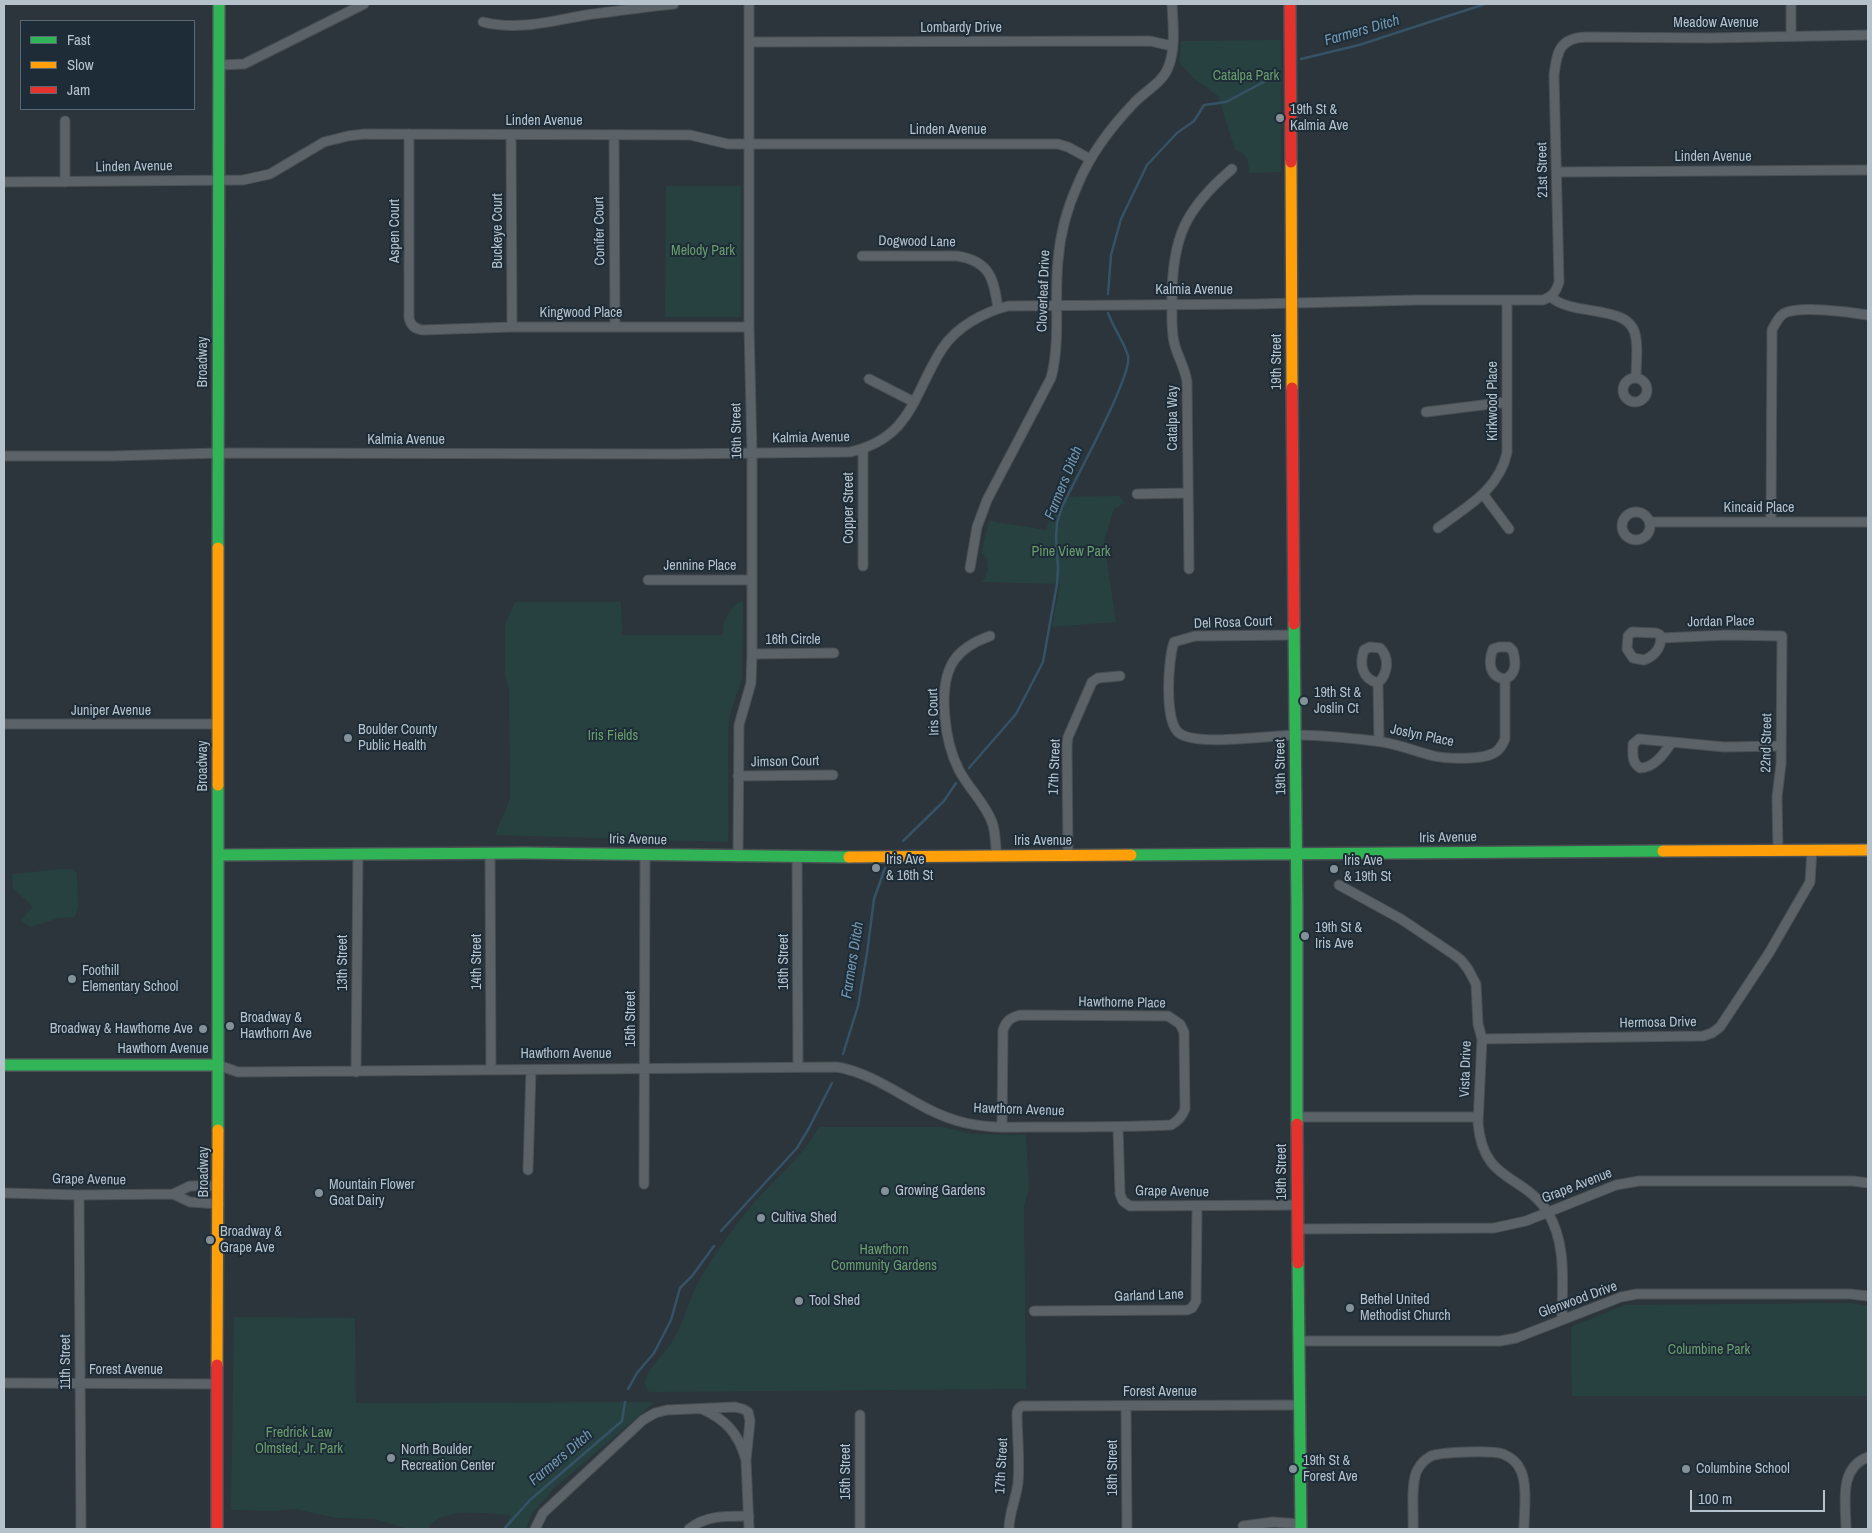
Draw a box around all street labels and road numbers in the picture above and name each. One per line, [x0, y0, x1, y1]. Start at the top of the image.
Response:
street label: Meadow Avenue [1673, 15, 1759, 31]
street label: Lombardy Drive [920, 20, 1002, 36]
street label: Linden Avenue [505, 113, 583, 129]
street label: Linden Avenue [909, 122, 987, 138]
street label: 21st Street [1534, 142, 1552, 198]
street label: Linden Avenue [1674, 149, 1752, 165]
street label: Linden Avenue [95, 158, 173, 176]
street label: Buckeye Court [490, 193, 506, 269]
street label: Conifer Court [591, 196, 609, 266]
street label: Aspen Court [387, 199, 403, 263]
street label: Dogwood Lane [878, 233, 956, 251]
street label: Cloverleaf Drive [1034, 250, 1054, 332]
street label: Kalmia Avenue [1155, 282, 1233, 298]
street label: Kingwood Place [540, 305, 622, 321]
street label: 19th Street [1269, 334, 1285, 390]
street label: Broadway [195, 336, 211, 388]
street label: Kirkwood Place [1485, 361, 1501, 441]
street label: Catalpa Way [1165, 385, 1181, 451]
street label: 16th Street [728, 403, 746, 459]
street label: Kalmia Avenue [772, 429, 850, 447]
street label: Kalmia Avenue [367, 432, 445, 448]
street label: Copper Street [841, 472, 857, 544]
street label: Kincaid Place [1724, 500, 1794, 516]
street label: Jennine Place [664, 558, 736, 574]
street label: Del Rosa Court [1193, 613, 1273, 633]
street label: Jordan Place [1687, 613, 1755, 631]
street label: 16th Circle [765, 632, 821, 648]
street label: Iris Court [925, 688, 943, 736]
street label: Juniper Avenue [71, 703, 151, 719]
street label: 22nd Street [1758, 713, 1776, 773]
street label: Joslyn Place [1389, 721, 1455, 751]
street label: 17th Street [1046, 739, 1064, 795]
street label: 19th Street [1272, 739, 1290, 795]
street label: Broadway [195, 740, 211, 792]
street label: Jimson Court [751, 753, 819, 771]
street label: Iris Avenue [1419, 829, 1477, 847]
street label: Iris Avenue [609, 831, 667, 849]
street label: Iris Avenue [1014, 833, 1072, 849]
street label: 14th Street [469, 934, 485, 990]
street label: 16th Street [776, 934, 792, 990]
street label: 13th Street [335, 935, 351, 991]
street label: 15th Street [623, 991, 639, 1047]
street label: Hawthorne Place [1078, 994, 1166, 1012]
street label: Hermosa Drive [1619, 1014, 1697, 1032]
street label: Vista Drive [1457, 1040, 1475, 1098]
street label: Hawthorn Avenue [117, 1041, 209, 1057]
street label: Hawthorn Avenue [520, 1046, 612, 1062]
street label: Hawthorn Avenue [973, 1100, 1065, 1120]
street label: 19th Street [1274, 1144, 1290, 1200]
street label: Broadway [196, 1146, 212, 1198]
street label: Grape Avenue [1540, 1165, 1614, 1207]
street label: Grape Avenue [52, 1171, 126, 1189]
street label: Grape Avenue [1135, 1183, 1209, 1201]
street label: Glenwood Drive [1536, 1278, 1620, 1322]
street label: Garland Lane [1114, 1286, 1184, 1306]
street label: 11th Street [58, 1334, 74, 1390]
street label: Forest Avenue [89, 1362, 163, 1378]
street label: Forest Avenue [1123, 1384, 1197, 1400]
street label: 17th Street [992, 1438, 1012, 1494]
street label: 18th Street [1105, 1440, 1121, 1496]
street label: 15th Street [838, 1444, 854, 1500]

